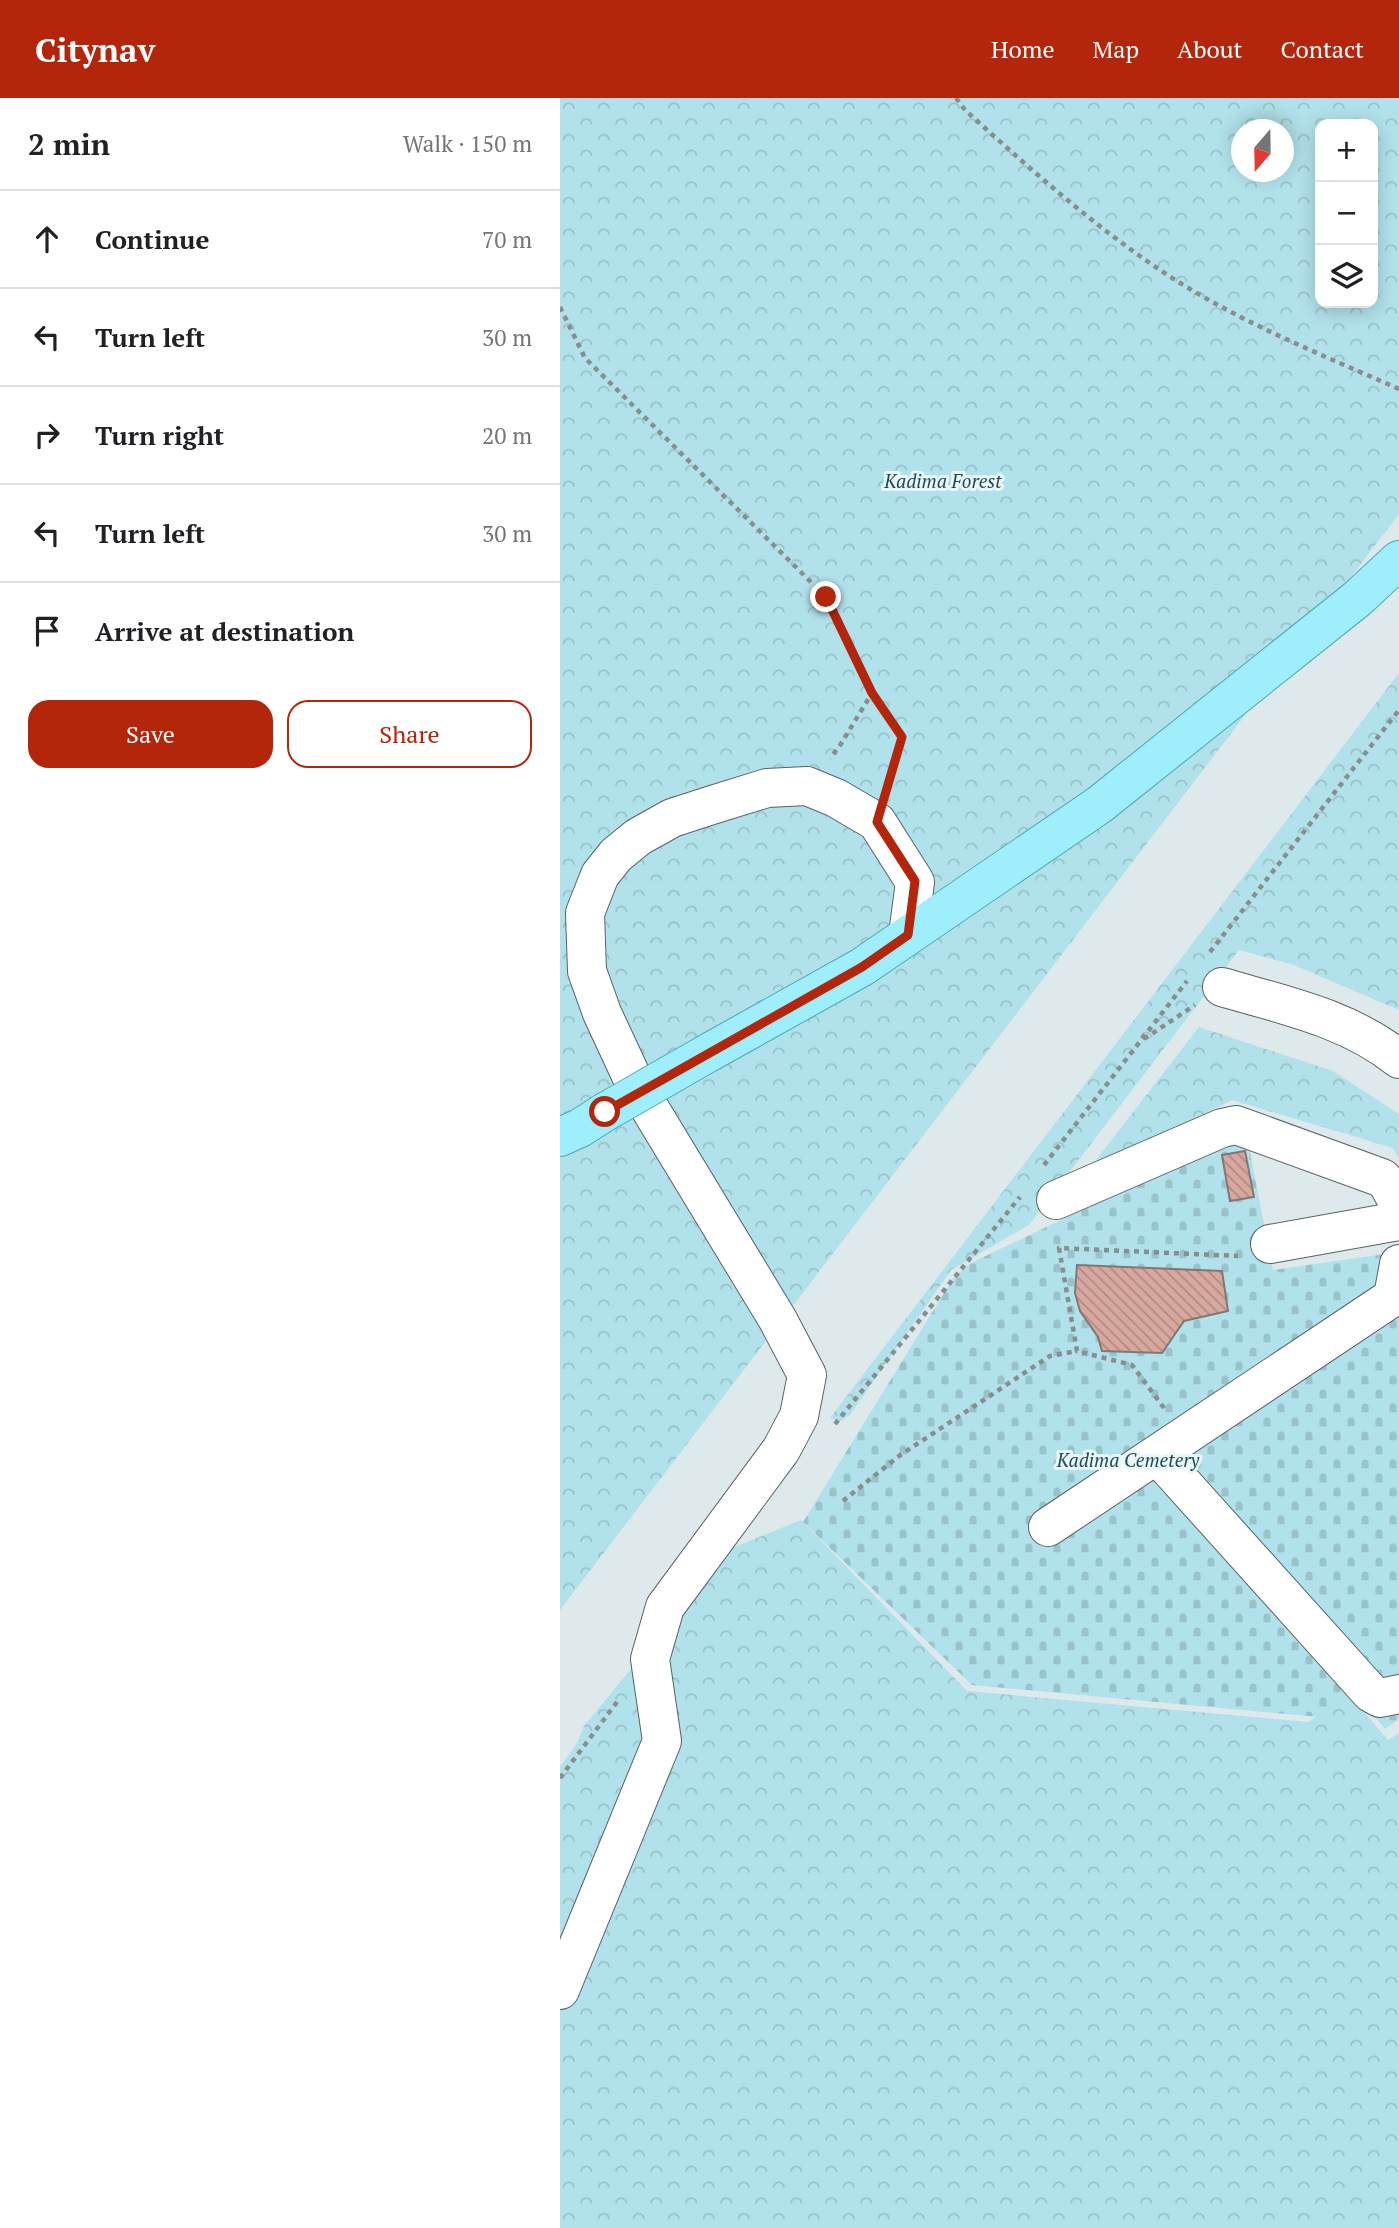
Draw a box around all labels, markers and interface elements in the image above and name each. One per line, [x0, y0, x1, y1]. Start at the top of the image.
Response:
text: Citynav [35, 28, 155, 71]
text: Home [991, 33, 1055, 65]
text: Map [1093, 33, 1139, 65]
text: About [1177, 33, 1243, 65]
text: Contact [1281, 33, 1364, 65]
north arrow [1231, 119, 1294, 182]
map controls [1315, 119, 1378, 308]
button: + [1315, 119, 1378, 182]
text: 2 min [28, 124, 110, 164]
text: Walk · 150 m [403, 128, 532, 159]
button: − [1315, 182, 1378, 245]
icon: ahead [28, 220, 66, 258]
text: Continue [95, 222, 209, 256]
text: 70 m [482, 224, 532, 255]
button: layers [1315, 245, 1378, 308]
icon: left [28, 318, 66, 356]
text: Turn left [95, 320, 205, 354]
text: 30 m [482, 322, 532, 353]
icon: right [28, 416, 66, 454]
text: Turn right [95, 418, 224, 452]
text: 20 m [482, 420, 532, 451]
park label: Kadima Forest [883, 468, 1002, 493]
icon: left [28, 514, 66, 552]
text: Turn left [95, 516, 205, 550]
text: 30 m [482, 518, 532, 549]
route end [810, 581, 841, 612]
icon: arrive [28, 612, 66, 650]
text: Arrive at destination [95, 614, 354, 648]
button: Save [28, 700, 273, 768]
button: Share [287, 700, 532, 768]
route start [589, 1096, 620, 1127]
park label: Kadima Cemetery [1056, 1447, 1201, 1472]

